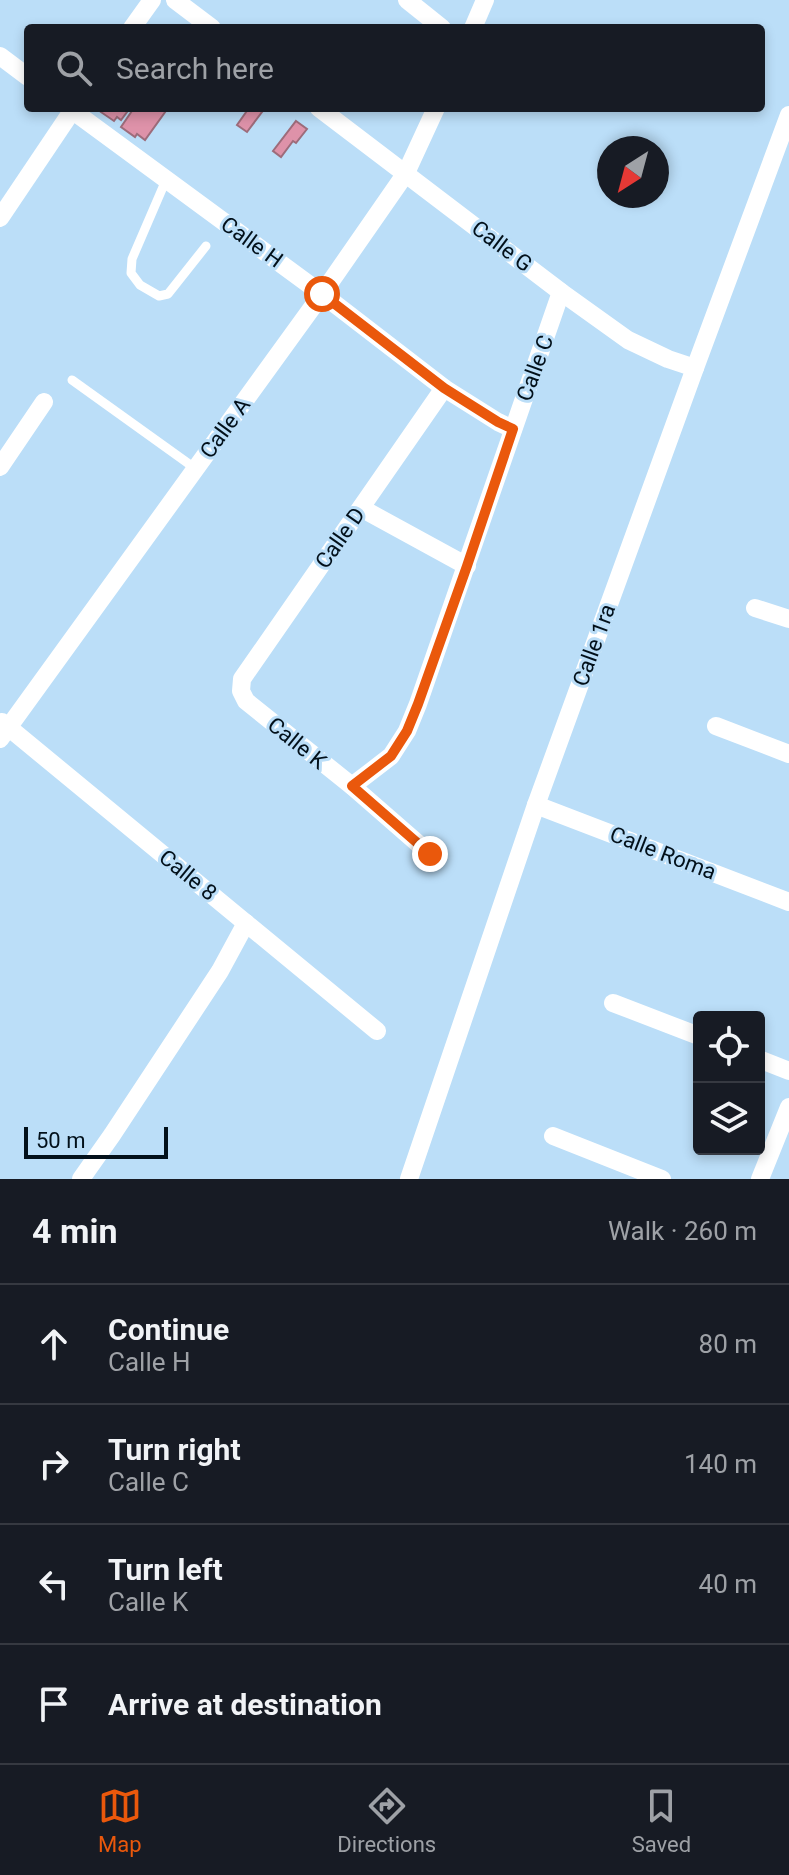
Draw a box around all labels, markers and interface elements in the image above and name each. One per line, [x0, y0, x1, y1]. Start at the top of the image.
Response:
search box [24, 24, 765, 112]
icon: search [52, 46, 96, 90]
text: Search here [116, 51, 274, 86]
north arrow [597, 136, 669, 208]
street label: Calle H [216, 211, 288, 273]
street label: Calle G [467, 215, 537, 277]
route start [304, 276, 340, 312]
street label: Calle C [512, 332, 558, 404]
street label: Calle A [195, 392, 256, 463]
street label: Calle D [310, 503, 370, 573]
street label: Calle 1ra [568, 601, 620, 689]
street label: Calle K [263, 712, 331, 774]
street label: Calle Roma [606, 821, 720, 885]
route end [412, 836, 448, 872]
street label: Calle 8 [154, 844, 222, 906]
map controls [693, 1011, 765, 1155]
button: locate [693, 1011, 765, 1083]
button: layers [693, 1083, 765, 1155]
scale bar [24, 1123, 168, 1159]
text: 50 m [36, 1128, 85, 1153]
text: 4 min [32, 1211, 117, 1251]
text: Walk · 260 m [608, 1216, 757, 1246]
text: Continue [108, 1312, 229, 1347]
icon: ahead [32, 1322, 76, 1366]
text: 80 m [699, 1329, 757, 1359]
text: Calle H [108, 1347, 191, 1377]
text: Turn right [108, 1432, 241, 1467]
icon: right [32, 1442, 76, 1486]
text: 140 m [684, 1449, 757, 1479]
text: Calle C [108, 1467, 189, 1497]
text: Turn left [108, 1552, 223, 1587]
icon: left [32, 1562, 76, 1606]
text: 40 m [699, 1569, 757, 1599]
text: Calle K [108, 1587, 188, 1617]
icon: arrive [32, 1682, 76, 1726]
text: Arrive at destination [108, 1687, 382, 1722]
tab: Map [98, 1784, 142, 1857]
tab: Directions [337, 1784, 436, 1857]
tab: Saved [632, 1784, 691, 1857]

